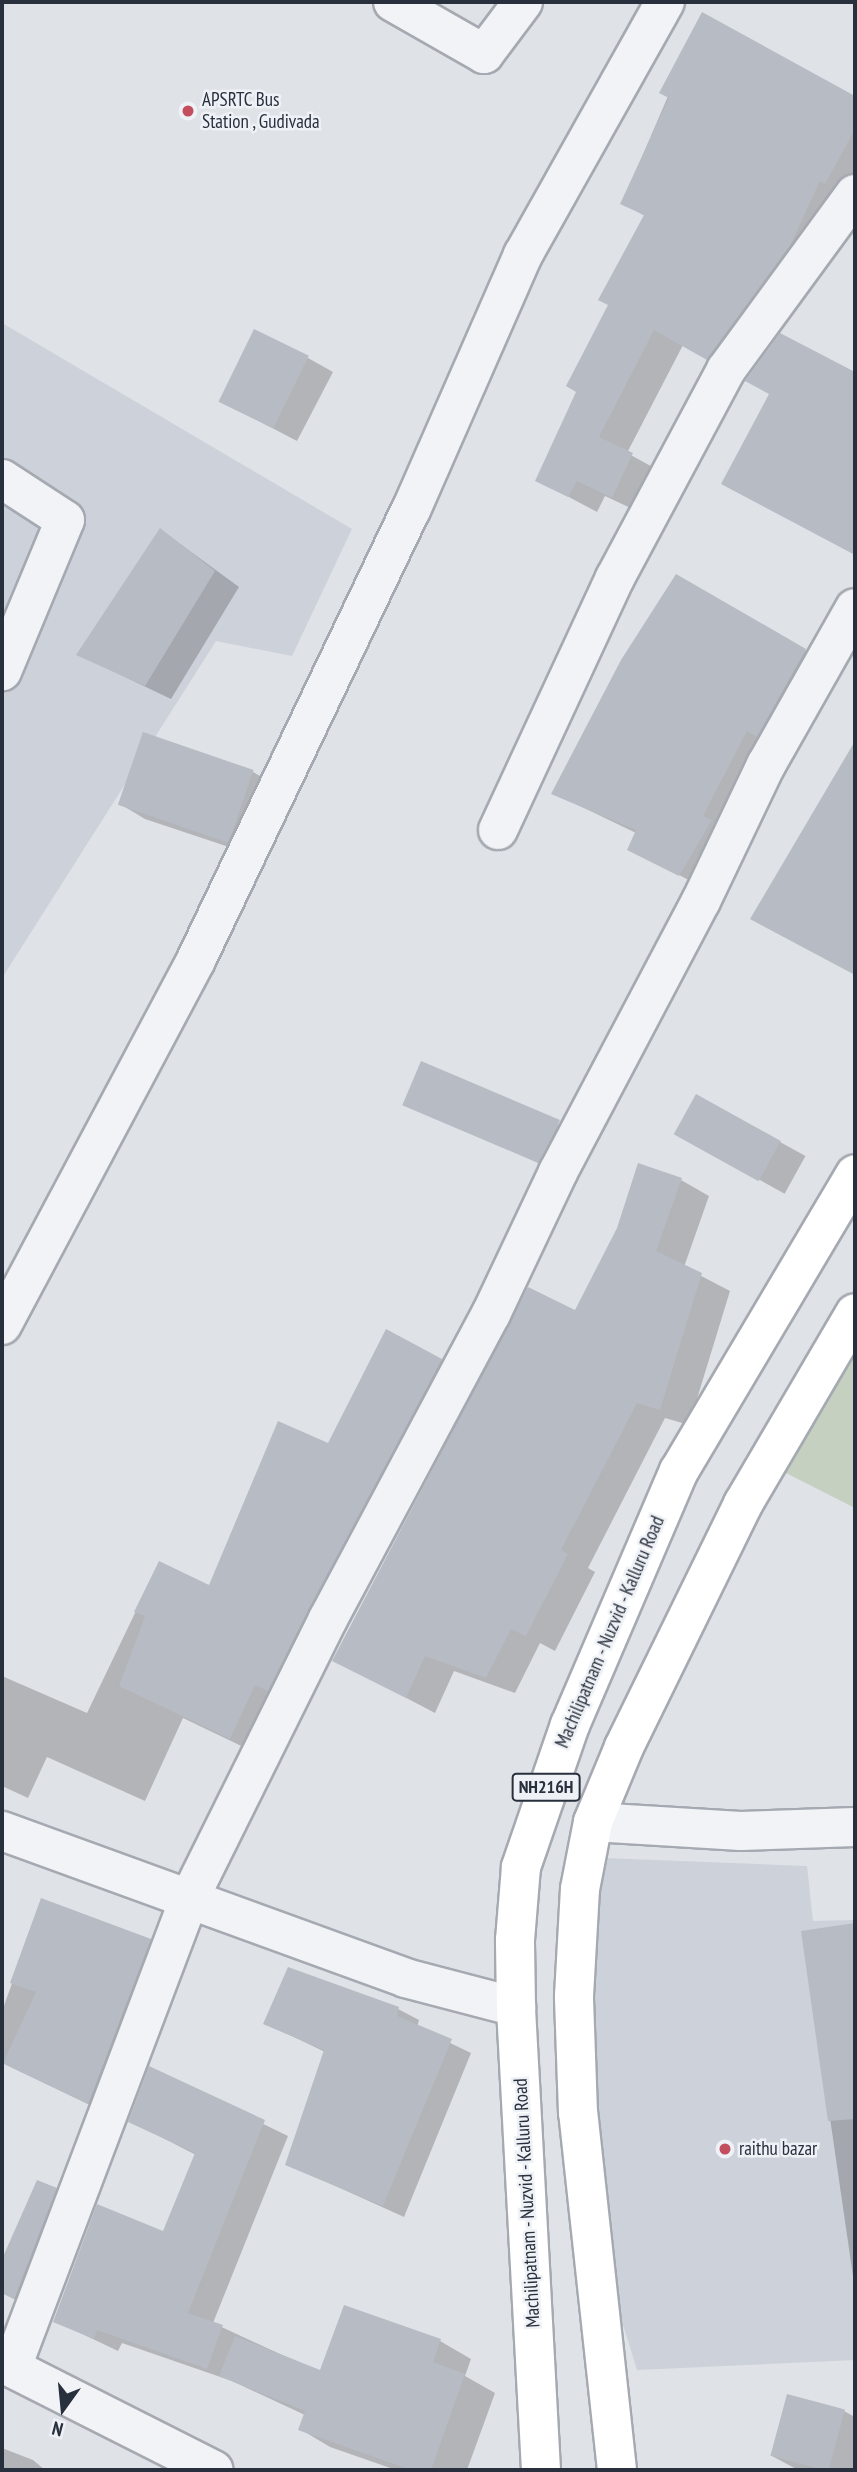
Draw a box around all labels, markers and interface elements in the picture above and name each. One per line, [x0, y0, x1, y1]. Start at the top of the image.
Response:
place label: APSRTC Bus Station , Gudivada [202, 89, 321, 133]
marker: APSRTC Bus Station , Gudivada [180, 103, 196, 119]
street label: Machilipatnam - Nuzvid - Kalluru Road [550, 1511, 670, 1753]
road number: NH216H [511, 1772, 581, 1801]
street label: Machilipatnam - Nuzvid - Kalluru Road [509, 2076, 545, 2330]
place label: raithu bazar [739, 2138, 817, 2160]
marker: raithu bazar [717, 2141, 733, 2157]
north arrow [28, 2374, 98, 2444]
text: N [50, 2416, 66, 2442]

